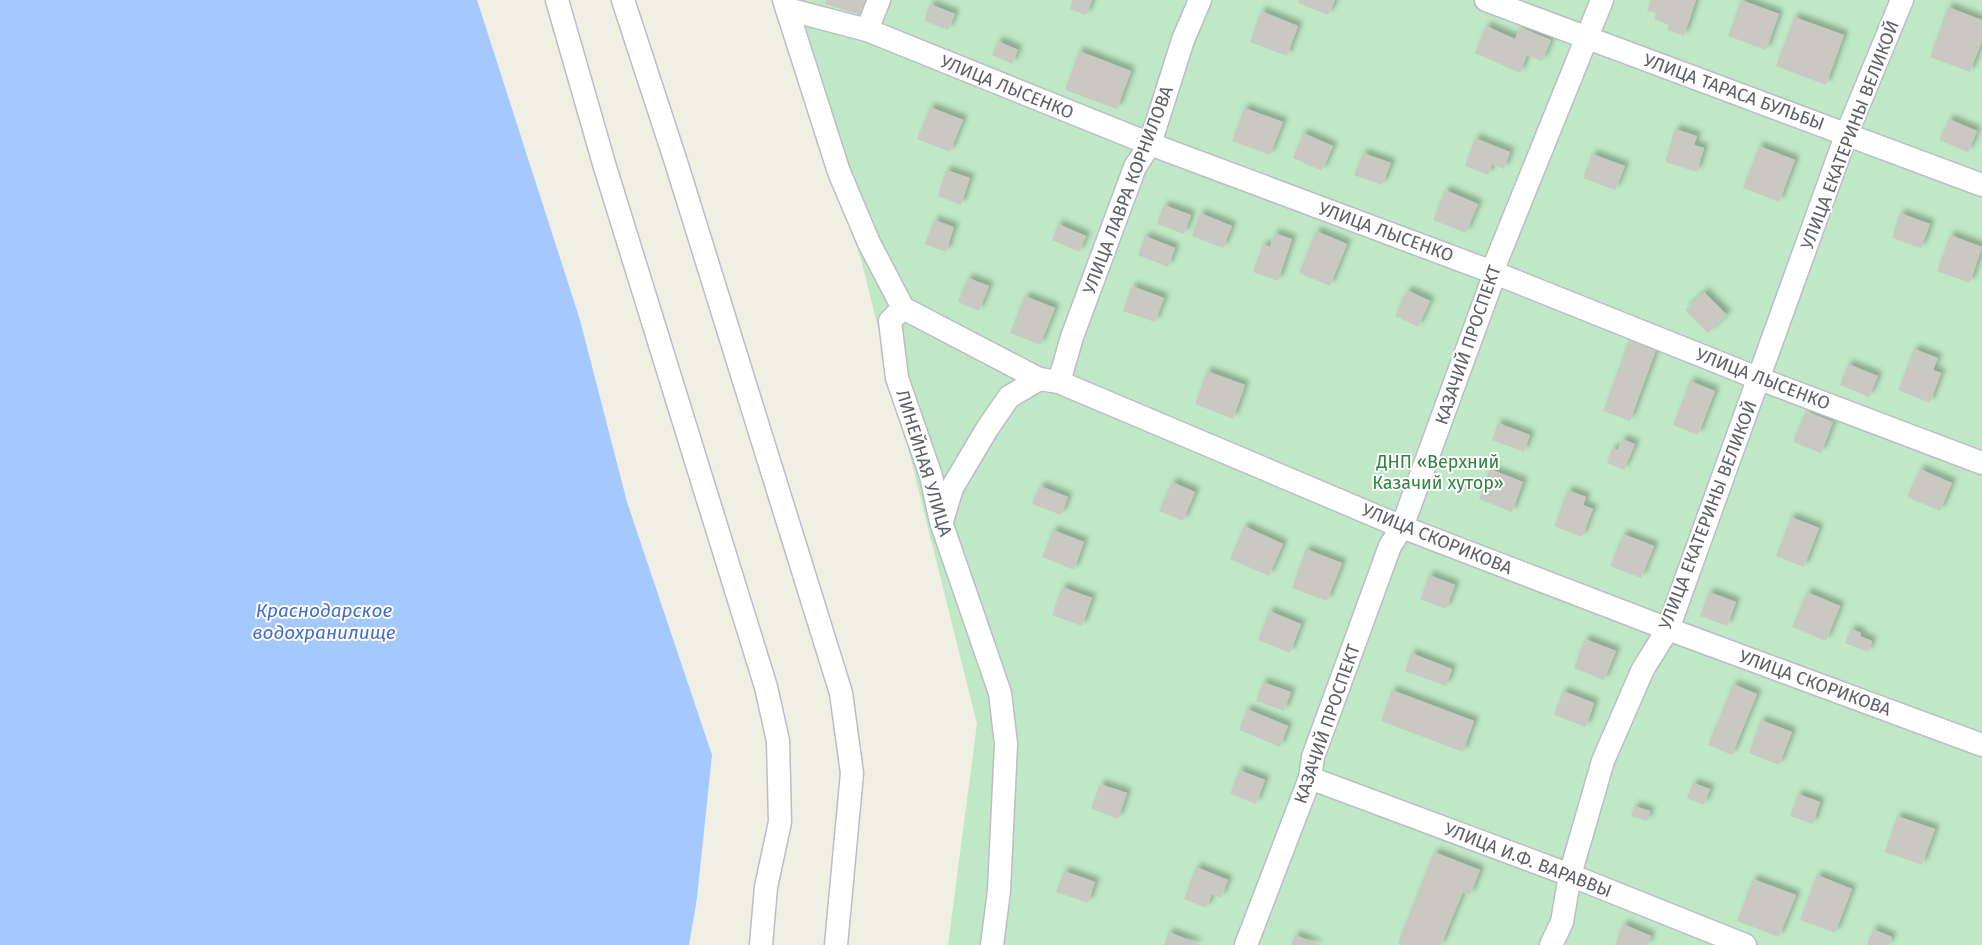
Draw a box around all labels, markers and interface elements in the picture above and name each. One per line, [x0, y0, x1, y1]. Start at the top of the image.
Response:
street label: УЛИЦА ЕКАТЕРИНЫ ВЕЛИКОЙ [1796, 17, 1904, 253]
street label: УЛИЦА ТАРАСА БУЛЬБЫ [1641, 49, 1827, 135]
street label: УЛИЦА ЛЫСЕНКО [937, 50, 1077, 124]
street label: УЛИЦА ЛАВРА КОРНИЛОВА [1078, 82, 1178, 297]
street label: УЛИЦА ЛЫСЕНКО [1316, 197, 1456, 267]
street label: КАЗАЧИЙ ПРОСПЕКТ [1430, 262, 1506, 428]
street label: УЛИЦА ЛЫСЕНКО [1693, 343, 1833, 415]
street label: ЛИНЕЙНАЯ УЛИЦА [891, 387, 957, 540]
street label: УЛИЦА ЕКАТЕРИНЫ ВЕЛИКОЙ [1654, 397, 1762, 633]
park label: ДНП «Верхний Казачий хутор» [1372, 451, 1504, 494]
street label: УЛИЦА СКОРИКОВА [1359, 499, 1516, 579]
water label: Краснодарское водохранилище [252, 599, 396, 644]
street label: КАЗАЧИЙ ПРОСПЕКТ [1289, 641, 1365, 807]
street label: УЛИЦА СКОРИКОВА [1736, 645, 1895, 721]
street label: УЛИЦА И.Ф. ВАРАВВЫ [1441, 818, 1615, 902]

